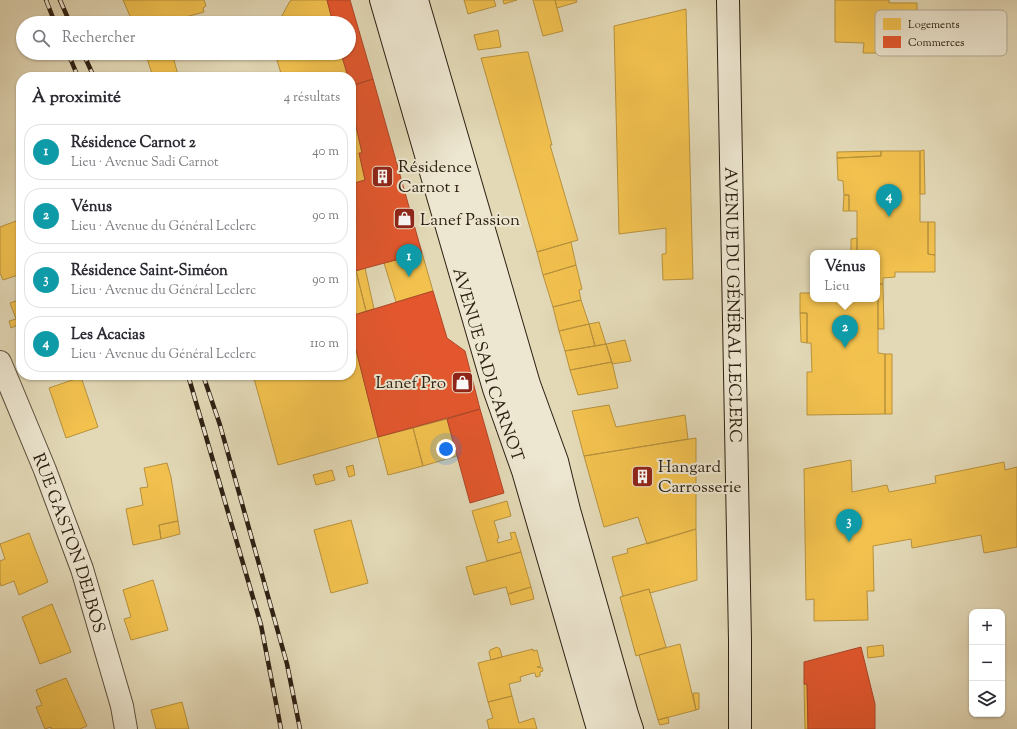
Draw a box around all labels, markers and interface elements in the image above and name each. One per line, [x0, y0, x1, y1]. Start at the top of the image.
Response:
legend [875, 10, 1007, 56]
search box [16, 16, 356, 60]
text: Logements [908, 17, 960, 33]
icon: search [30, 27, 52, 49]
text: Rechercher [62, 28, 135, 49]
text: Commerces [908, 35, 964, 51]
text: À proximité [32, 86, 121, 110]
text: 4 résultats [284, 89, 340, 107]
text: Résidence Carnot 2 [71, 133, 196, 154]
text: 1 [44, 143, 48, 161]
text: 40 m [312, 143, 339, 161]
text: Lieu · Avenue Sadi Carnot [71, 154, 218, 172]
place label: Résidence Carnot 1 [398, 156, 472, 200]
building icon: Résidence Carnot 1 [370, 163, 396, 189]
street label: AVENUE DU GÉNÉRAL LECLERC [717, 167, 746, 443]
pin: 4 [876, 184, 902, 217]
text: Vénus [71, 197, 112, 218]
shop icon: Lanef Passion [392, 206, 418, 232]
text: 2 [43, 207, 49, 225]
text: 90 m [312, 207, 339, 225]
place label: Lanef Passion [420, 209, 520, 233]
text: Lieu · Avenue du Général Leclerc [71, 218, 256, 236]
pin: 1 [396, 244, 422, 277]
popup [810, 250, 880, 302]
text: Vénus [825, 257, 865, 278]
text: Résidence Saint-Siméon [71, 261, 228, 282]
street label: AVENUE SADI CARNOT [445, 265, 529, 465]
text: 3 [43, 271, 49, 289]
text: 90 m [312, 271, 339, 289]
text: Lieu [825, 278, 850, 296]
text: Lieu · Avenue du Général Leclerc [71, 282, 256, 300]
pin: 2 [832, 315, 858, 348]
text: Les Acacias [71, 325, 145, 346]
text: 4 [43, 335, 49, 353]
text: 110 m [310, 335, 339, 353]
text: Lieu · Avenue du Général Leclerc [71, 346, 256, 364]
shop icon: Lanef Pro [449, 369, 475, 395]
place label: Lanef Pro [376, 372, 446, 396]
your location [436, 439, 456, 459]
street label: RUE GASTON DELBOS [25, 450, 110, 636]
place label: Hangard Carrosserie [658, 456, 742, 500]
building icon: Hangard Carrosserie [630, 463, 656, 489]
pin: 3 [836, 509, 862, 542]
map controls [969, 609, 1005, 717]
button: + [969, 609, 1005, 645]
button: − [969, 645, 1005, 681]
button: layers [969, 681, 1005, 717]

